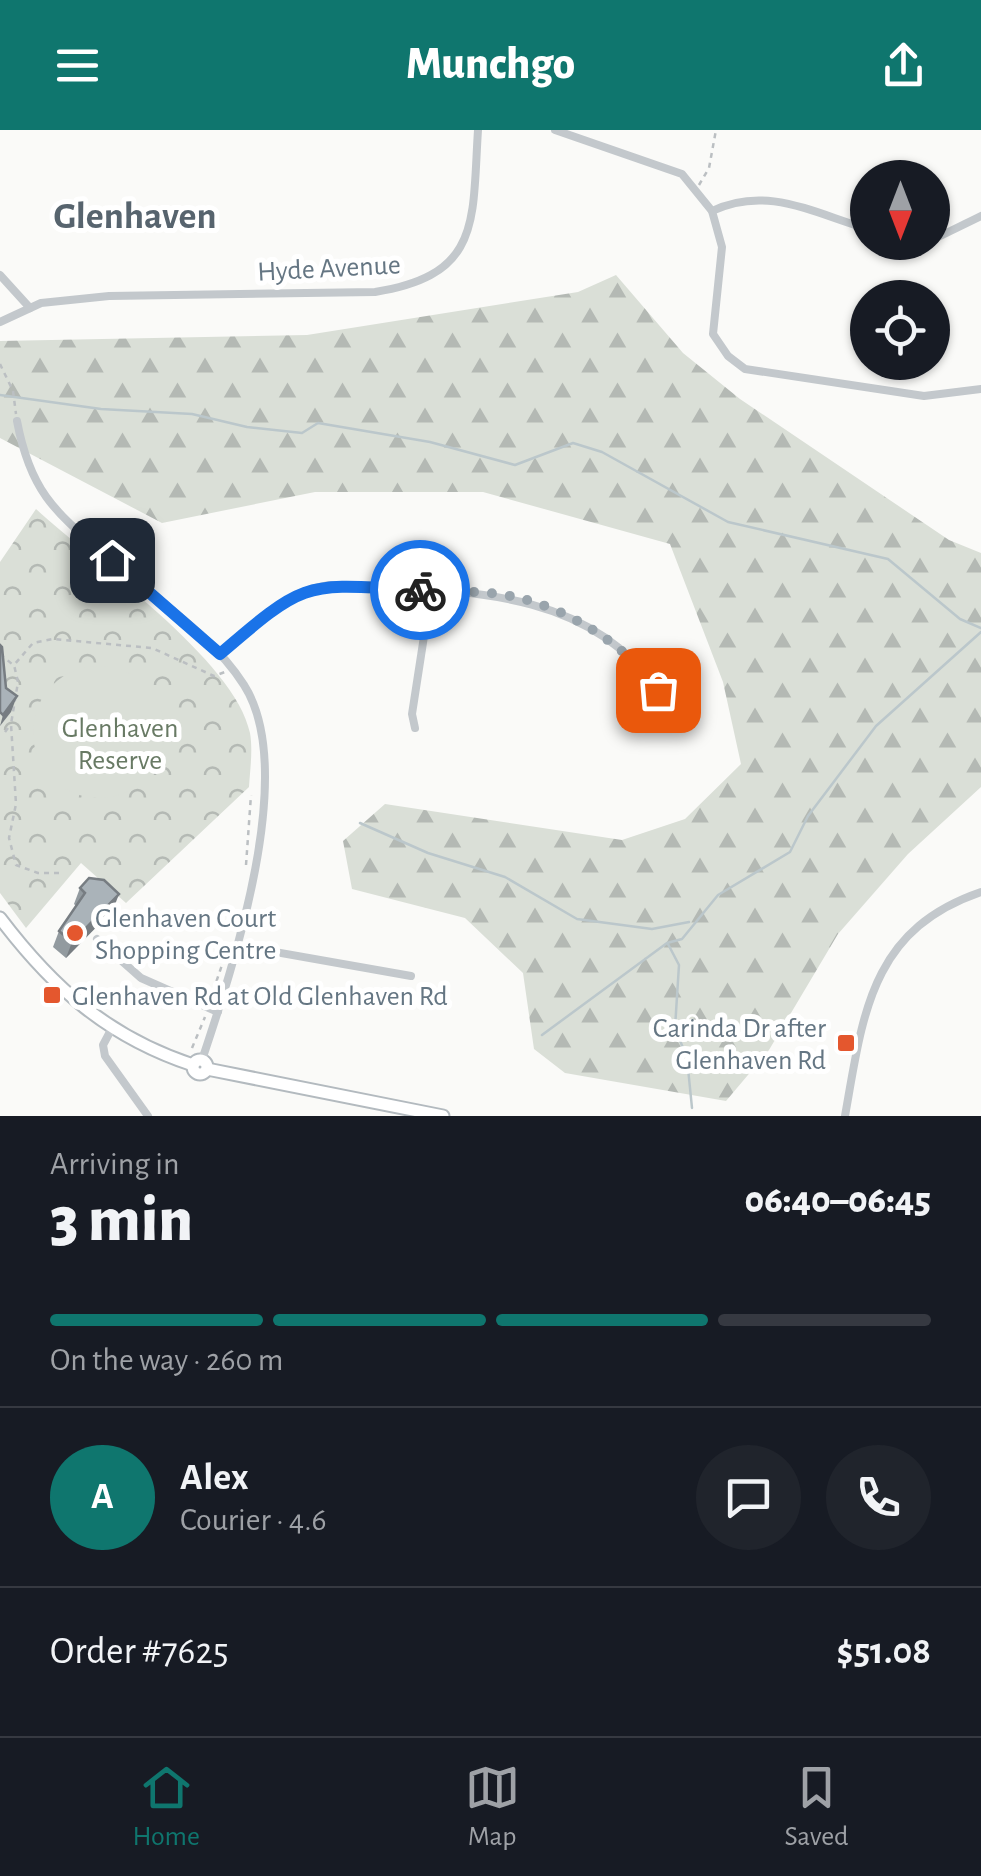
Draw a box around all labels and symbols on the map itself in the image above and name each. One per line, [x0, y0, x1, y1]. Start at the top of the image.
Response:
north arrow [850, 160, 950, 260]
district label: Glenhaven [53, 198, 217, 236]
street label: Hyde Avenue [257, 251, 401, 287]
pin [70, 518, 155, 603]
courier [370, 540, 470, 640]
pin [616, 648, 701, 733]
park label: Glenhaven Reserve [62, 715, 178, 775]
place label: Glenhaven Court Shopping Centre [95, 905, 276, 965]
marker: Glenhaven Court Shopping Centre [64, 922, 86, 944]
place label: Glenhaven Rd at Old Glenhaven Rd [72, 983, 448, 1011]
marker: Glenhaven Rd at Old Glenhaven Rd [41, 984, 63, 1006]
place label: Carinda Dr after Glenhaven Rd [653, 1015, 826, 1075]
marker: Carinda Dr after Glenhaven Rd [835, 1032, 857, 1054]

